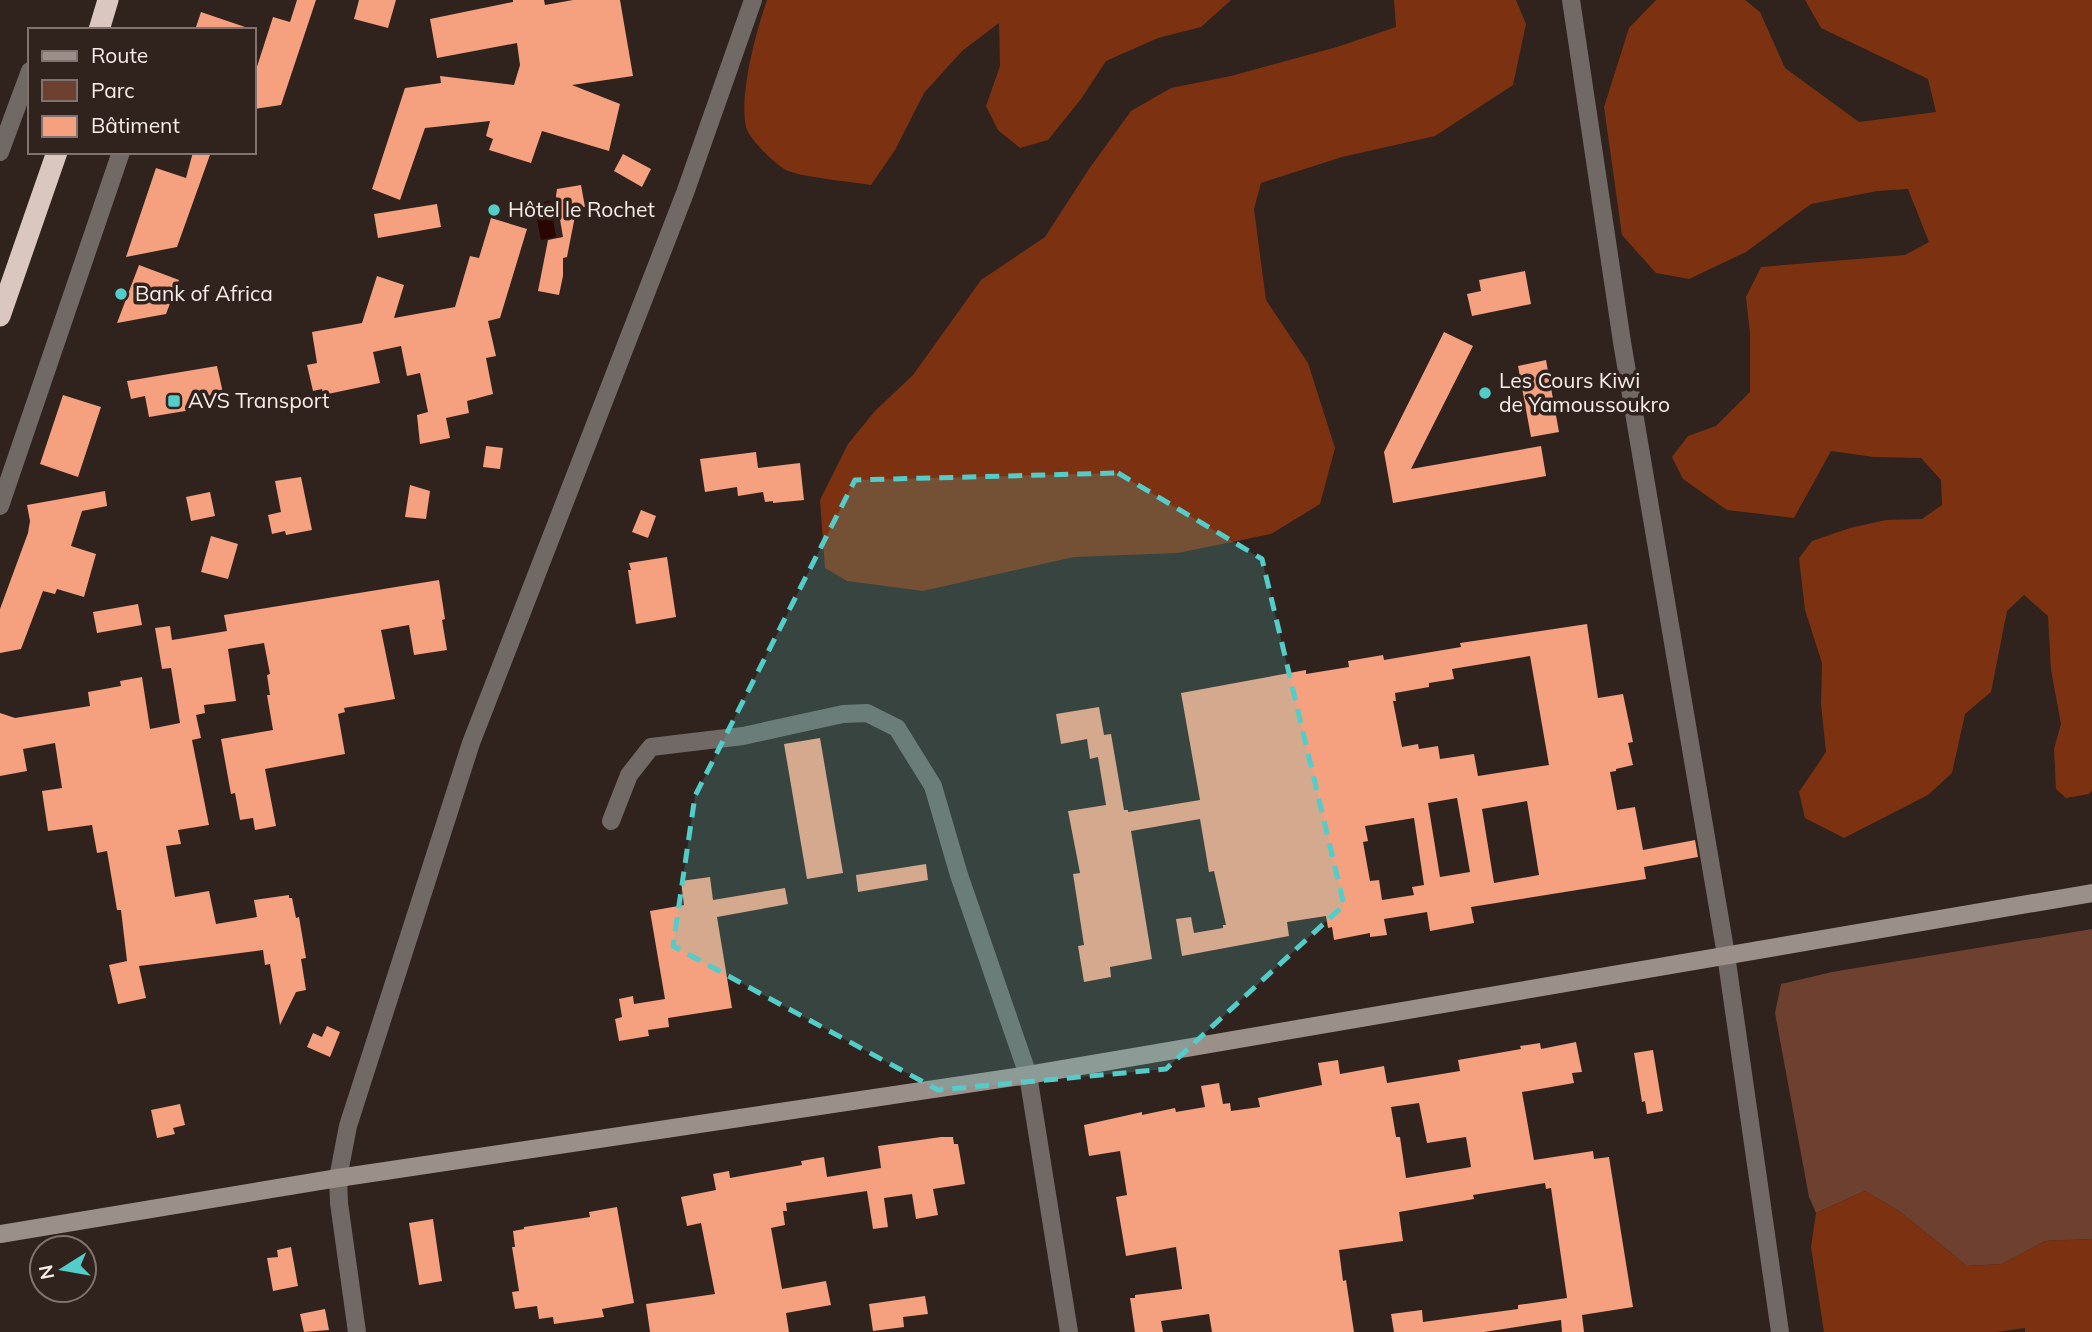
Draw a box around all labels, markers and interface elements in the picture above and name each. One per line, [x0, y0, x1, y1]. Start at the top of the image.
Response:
legend [28, 28, 256, 154]
text: Route [91, 42, 148, 68]
text: Parc [91, 77, 135, 103]
text: Bâtiment [91, 112, 180, 138]
place label: Hôtel le Rochet [508, 196, 655, 222]
marker: Hôtel le Rochet [486, 202, 502, 218]
place label: Bank of Africa [135, 280, 273, 306]
marker: Bank of Africa [113, 286, 129, 302]
place label: Les Cours Kiwi de Yamoussoukro [1499, 367, 1670, 417]
marker: Les Cours Kiwi de Yamoussoukro [1477, 385, 1493, 401]
place label: AVS Transport [188, 387, 329, 413]
marker: AVS Transport [166, 393, 182, 409]
north arrow [28, 1234, 98, 1304]
text: N [33, 1263, 59, 1282]

